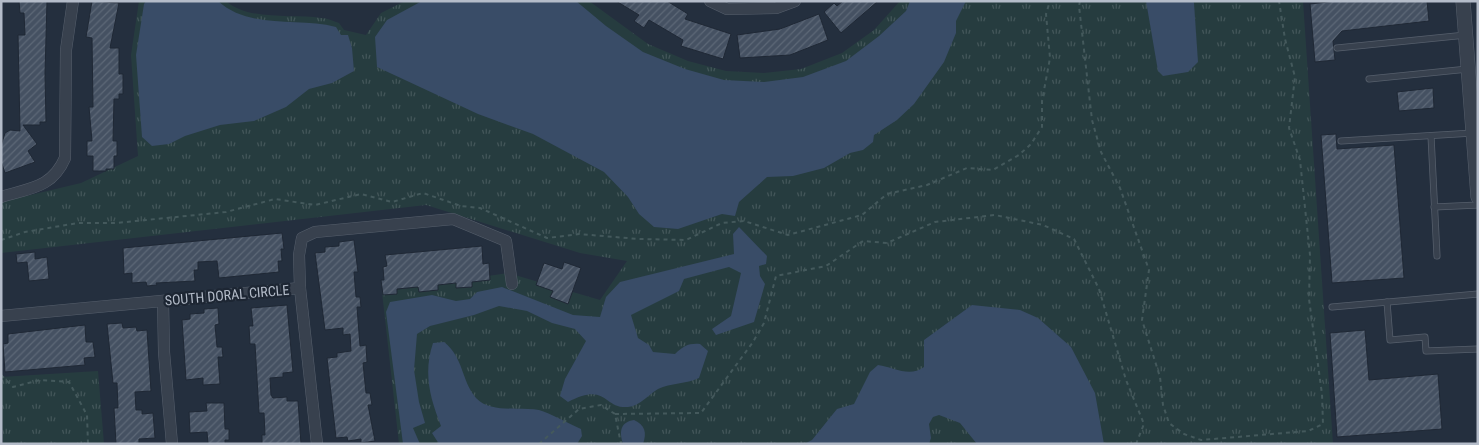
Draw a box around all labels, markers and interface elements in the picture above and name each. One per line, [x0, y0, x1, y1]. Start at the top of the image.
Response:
street label: SOUTH DORAL CIRCLE [164, 282, 290, 308]

